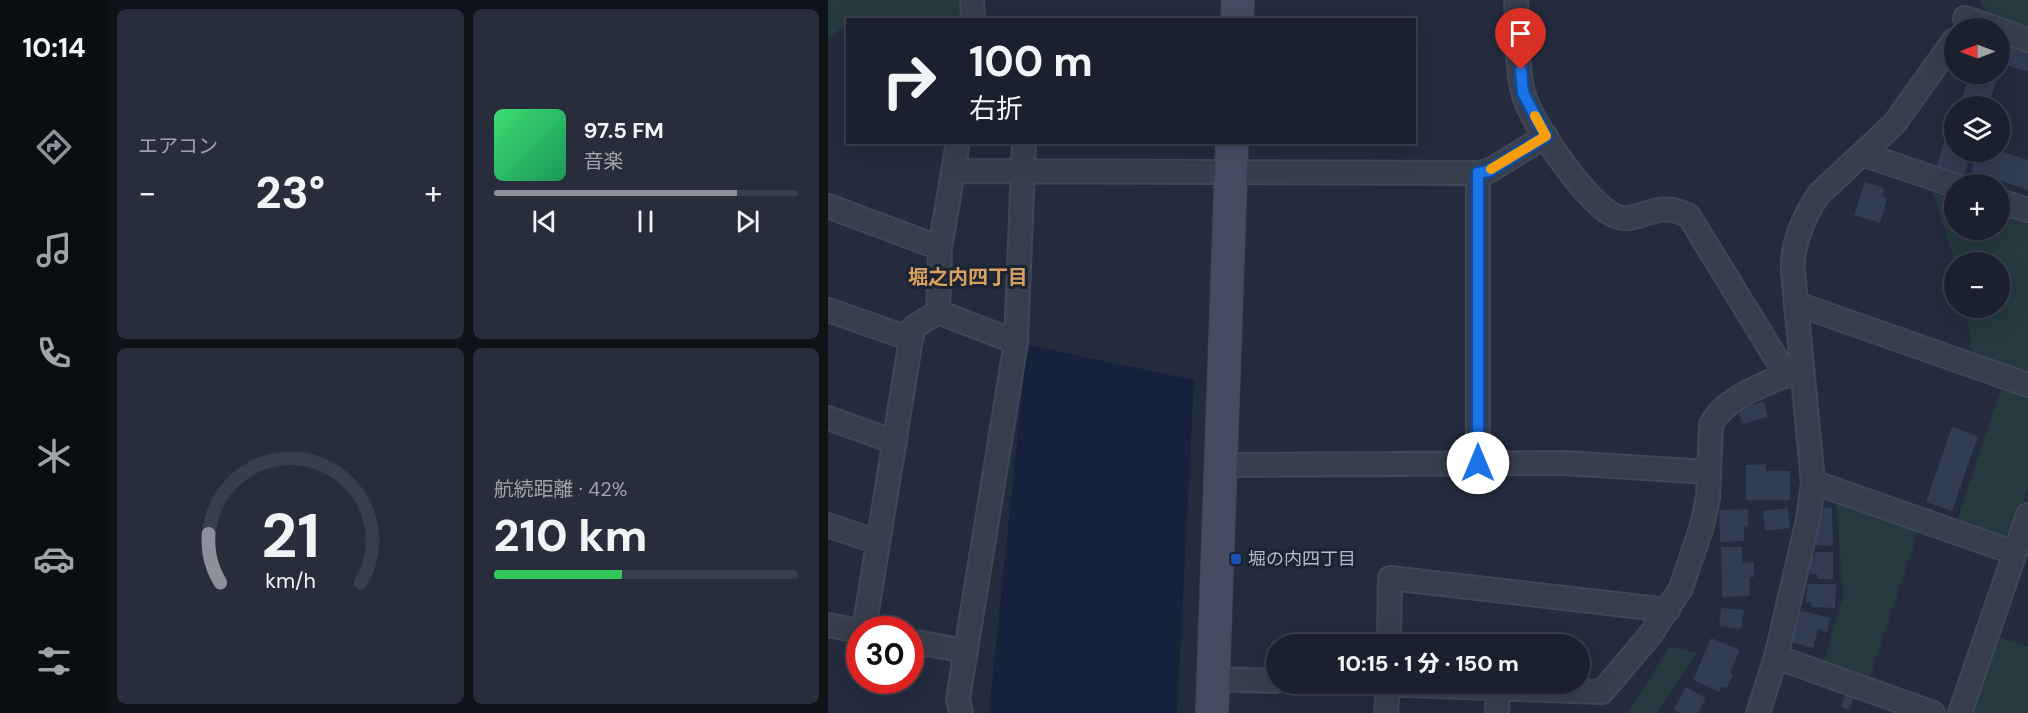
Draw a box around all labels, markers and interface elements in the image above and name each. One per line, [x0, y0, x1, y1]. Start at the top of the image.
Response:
pin [1495, 8, 1546, 70]
icon: arrive [1504, 17, 1537, 50]
north arrow [1944, 18, 2010, 84]
map controls [1944, 18, 2010, 318]
text: 10:14 [22, 30, 86, 65]
text: 100 m [969, 34, 1093, 89]
icon: right [870, 42, 948, 120]
text: 右折 [969, 91, 1023, 126]
button: layers [1944, 96, 2010, 162]
text: 97.5 FM [584, 116, 664, 145]
icon: directions [33, 126, 75, 168]
text: エアコン [138, 133, 218, 159]
text: 音楽 [584, 148, 624, 174]
text: 23° [255, 163, 325, 222]
text: − [138, 171, 156, 214]
text: + [424, 171, 443, 214]
button: + [1944, 174, 2010, 240]
icon: previous [528, 205, 561, 238]
icon: pause [629, 205, 662, 238]
icon: next [731, 205, 764, 238]
icon: music [33, 229, 75, 271]
button: − [1944, 252, 2010, 318]
district label: 堀之内四丁目 [908, 264, 1028, 290]
icon: phone [33, 332, 75, 374]
position arrow [1446, 431, 1510, 495]
icon: climate [33, 435, 75, 477]
text: 航続距離 · 42% [494, 476, 627, 502]
text: 21 [261, 495, 320, 576]
text: 210 km [494, 506, 647, 565]
icon: car [33, 538, 75, 580]
place label: 堀の内四丁目 [1248, 547, 1356, 571]
marker: 堀の内四丁目 [1229, 552, 1243, 566]
text: km/h [265, 567, 316, 595]
speed limit sign: 30 [846, 616, 924, 694]
icon: filters [33, 640, 75, 682]
text: 10:15 · 1 分 · 150 m [1337, 649, 1519, 678]

